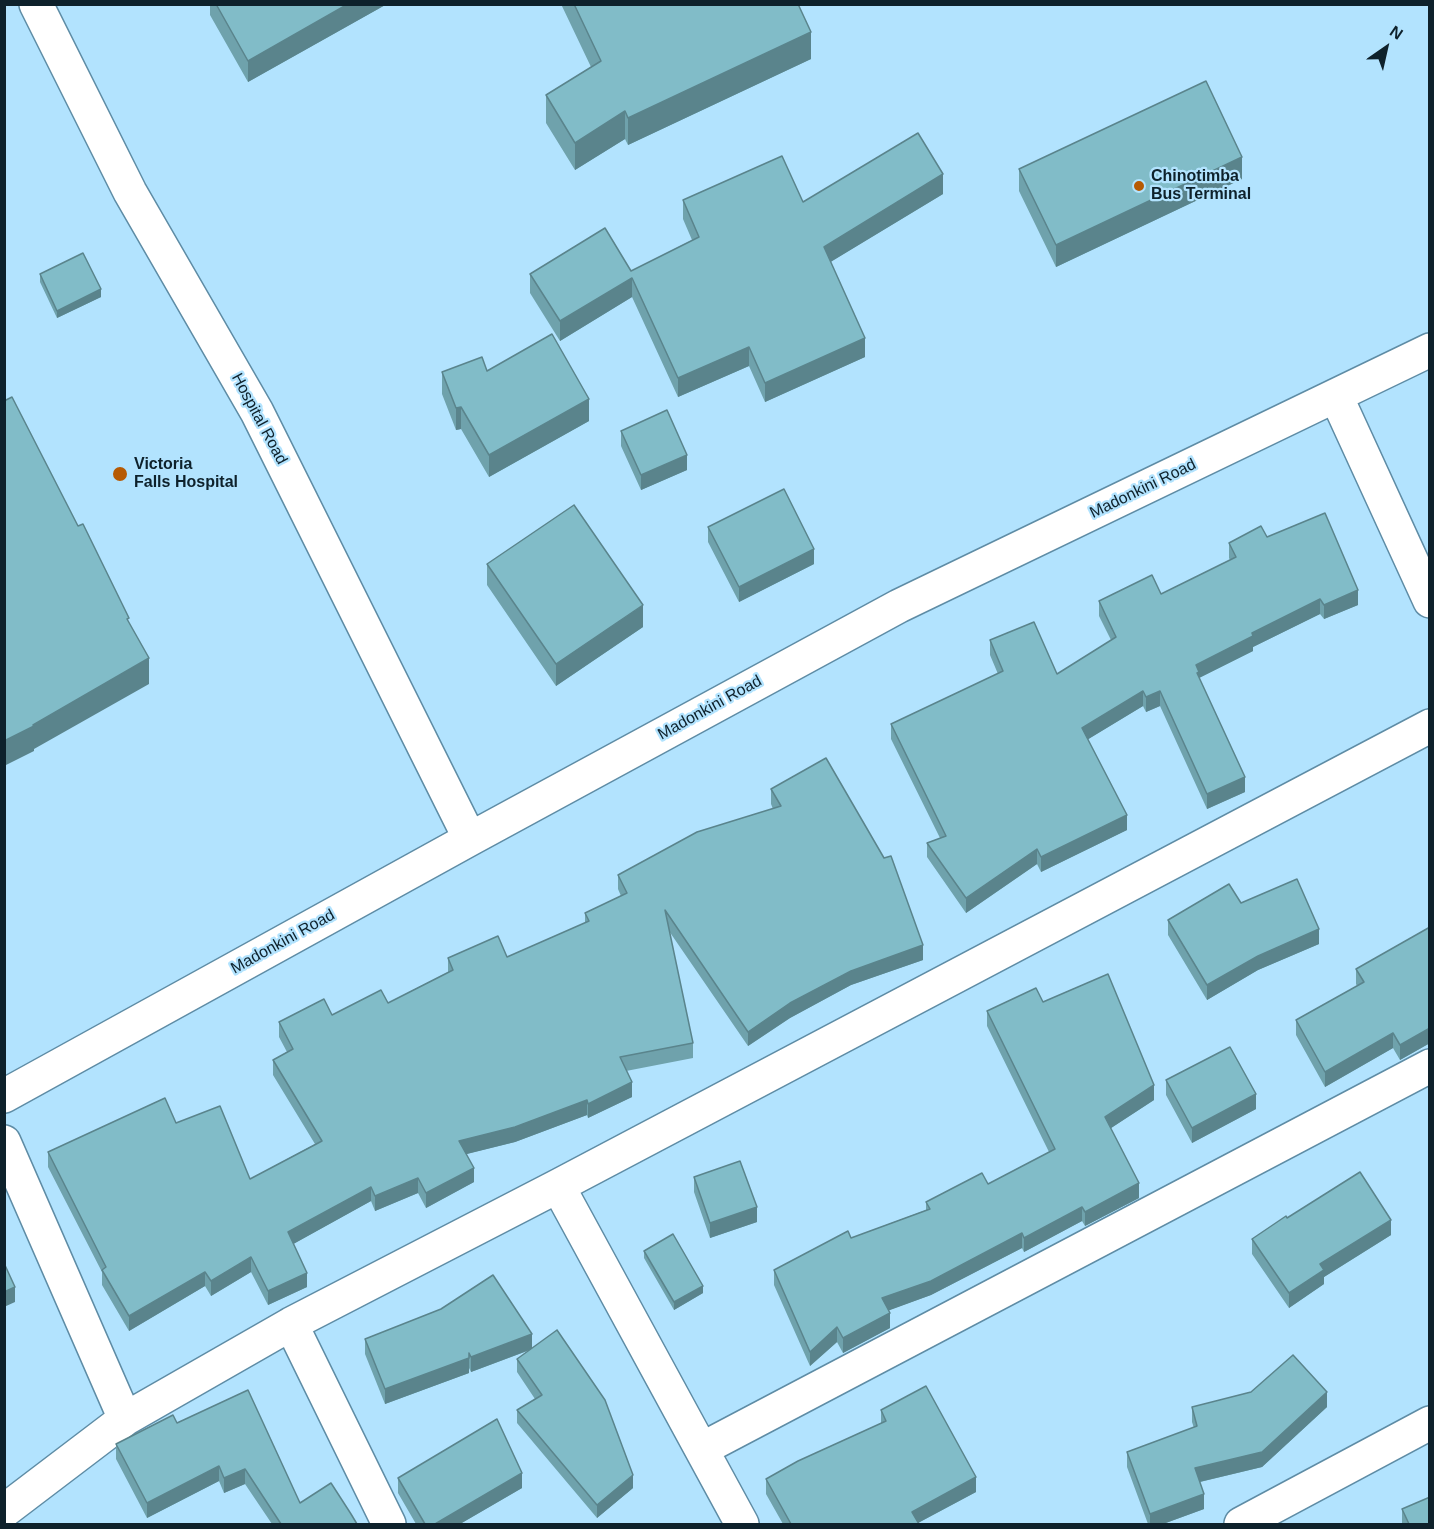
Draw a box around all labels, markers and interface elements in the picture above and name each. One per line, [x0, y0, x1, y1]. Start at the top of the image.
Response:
north arrow [1356, 18, 1416, 78]
text: N [1387, 22, 1406, 43]
place label: Chinotimba Bus Terminal [1151, 167, 1251, 205]
marker: Chinotimba Bus Terminal [1132, 179, 1146, 193]
street label: Hospital Road [227, 370, 291, 468]
place label: Victoria Falls Hospital [134, 455, 238, 493]
street label: Madonkini Road [1087, 455, 1199, 523]
marker: Victoria Falls Hospital [111, 465, 129, 483]
street label: Madonkini Road [655, 672, 765, 744]
street label: Madonkini Road [228, 906, 338, 978]

